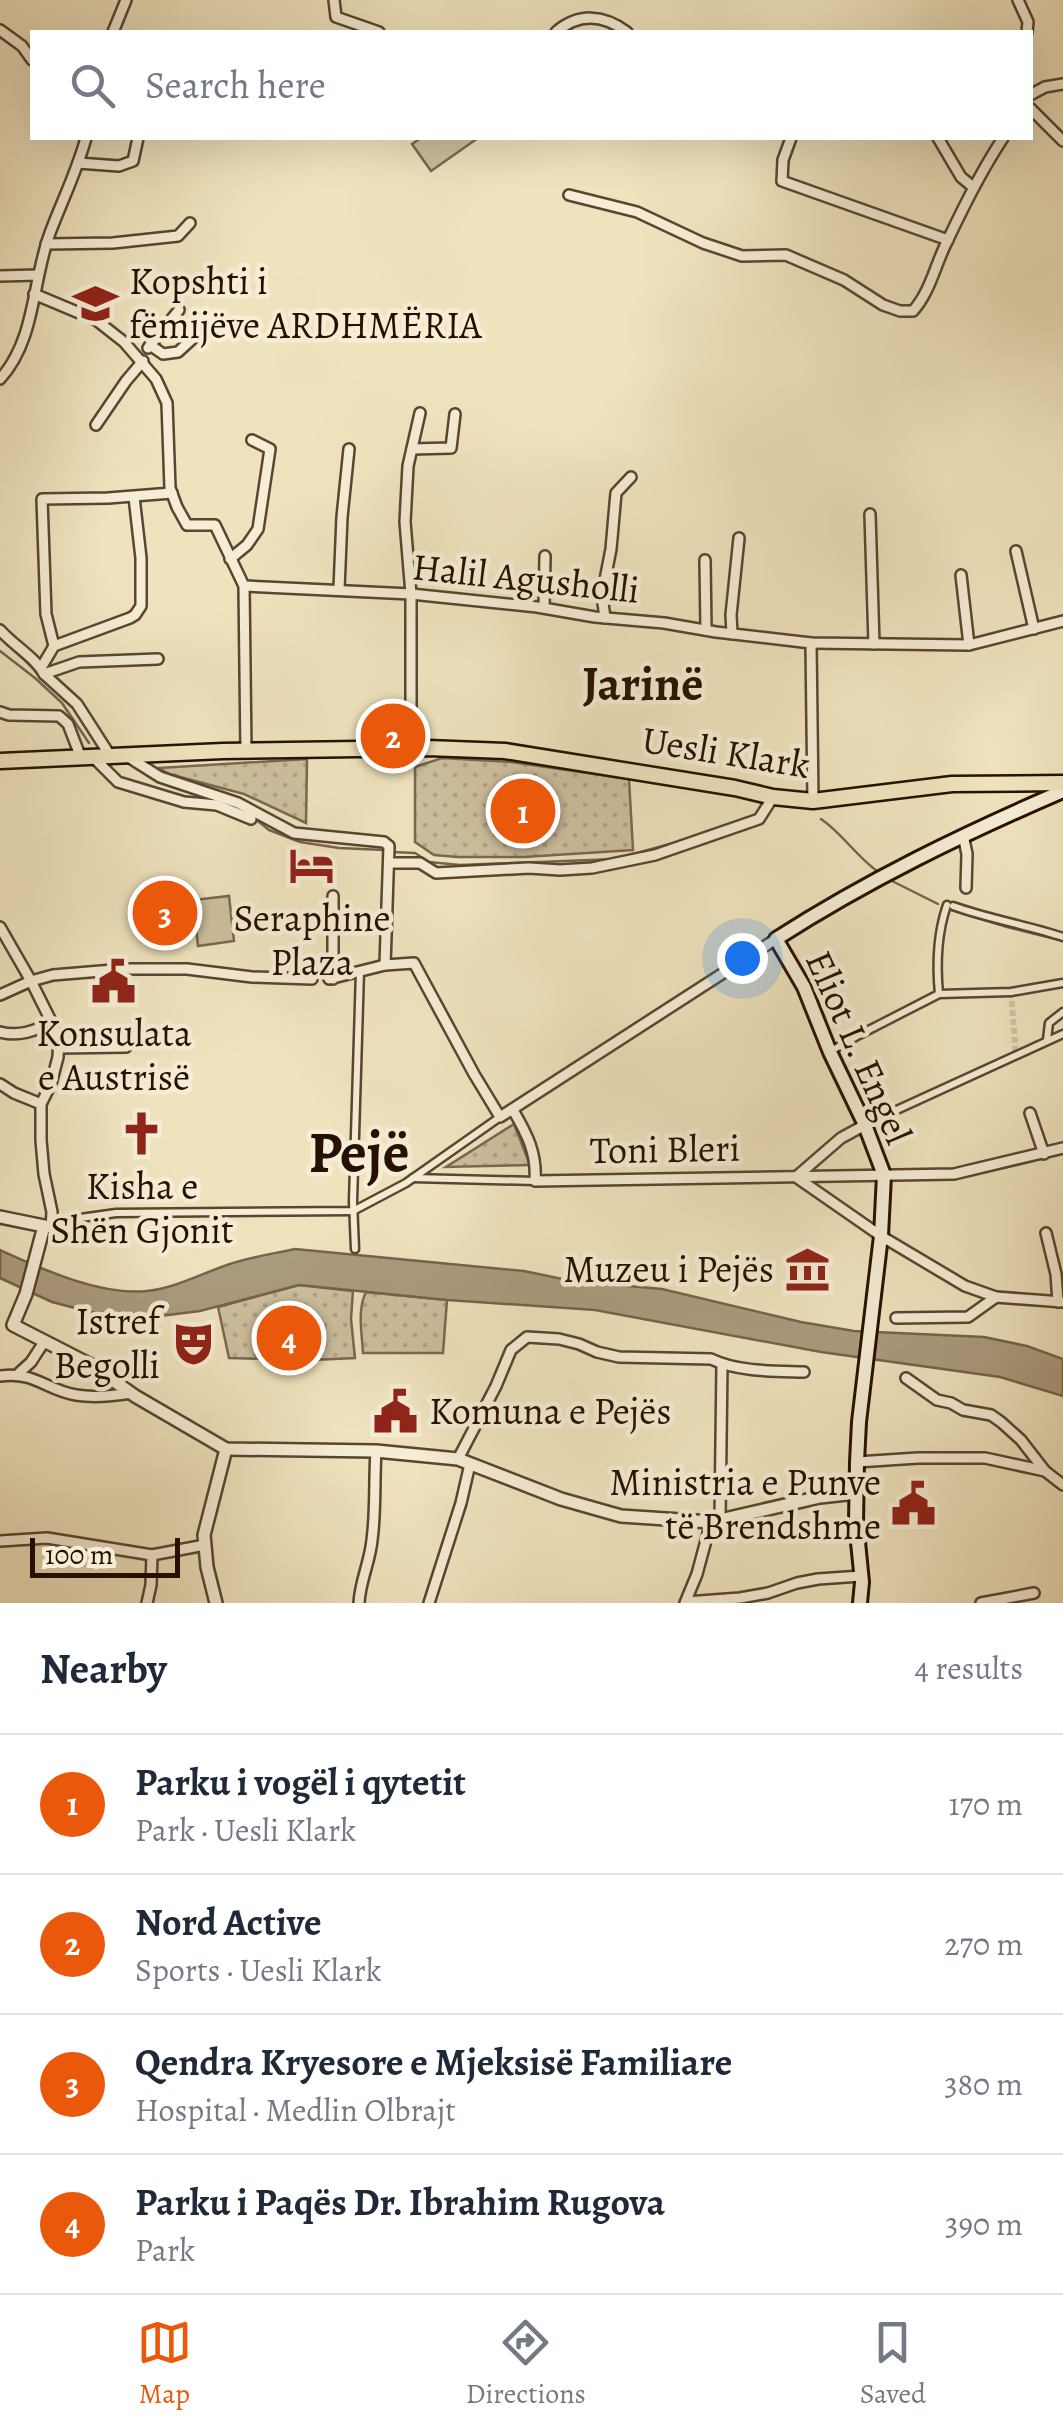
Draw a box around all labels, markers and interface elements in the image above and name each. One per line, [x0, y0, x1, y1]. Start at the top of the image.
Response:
search box [30, 30, 1033, 140]
icon: search [65, 58, 120, 113]
text: Search here [145, 59, 326, 111]
place label: Kopshti i fëmijëve ARDHMËRIA [129, 255, 483, 351]
school or university icon: Kopshti i fëmijëve ARDHMËRIA [72, 279, 120, 327]
street label: Halil Agusholli [410, 540, 642, 616]
district label: Jarinë [582, 651, 704, 717]
pin: 2 [360, 698, 426, 774]
street label: Uesli Klark [639, 713, 814, 791]
pin: 1 [490, 774, 556, 848]
hotel icon: Seraphine Plaza [288, 842, 336, 890]
pin: 3 [132, 876, 198, 950]
place label: Seraphine Plaza [233, 892, 391, 988]
your location [717, 933, 768, 984]
street label: Eliot L. Engel [793, 942, 925, 1152]
public building icon: Konsulata e Austrisë [90, 957, 138, 1005]
place label: Konsulata e Austrisë [36, 1007, 192, 1103]
church icon: Kisha e Shën Gjonit [118, 1110, 166, 1158]
district label: Pejë [309, 1113, 409, 1192]
street label: Toni Bleri [589, 1122, 741, 1176]
place label: Kisha e Shën Gjonit [50, 1160, 234, 1256]
place label: Muzeu i Pejës [563, 1243, 774, 1295]
museum icon: Muzeu i Pejës [783, 1245, 831, 1293]
place label: Istref Begolli [54, 1295, 165, 1391]
pin: 4 [256, 1300, 322, 1376]
theatre icon: Istref Begolli [169, 1319, 217, 1367]
place label: Komuna e Pejës [429, 1385, 671, 1437]
public building icon: Komuna e Pejës [372, 1387, 420, 1435]
place label: Ministria e Punve të Brendshme [609, 1456, 881, 1552]
public building icon: Ministria e Punve të Brendshme [890, 1480, 938, 1528]
scale bar [30, 1533, 180, 1578]
text: 100 m [45, 1536, 113, 1574]
text: Nearby [40, 1640, 167, 1697]
text: 4 results [914, 1646, 1023, 1690]
text: Parku i vogël i qytetit [135, 1756, 466, 1808]
text: 1 [67, 1782, 78, 1826]
text: 170 m [949, 1782, 1023, 1826]
text: Park · Uesli Klark [135, 1808, 356, 1852]
text: Nord Active [135, 1896, 322, 1948]
text: 2 [65, 1922, 80, 1966]
text: 270 m [944, 1922, 1023, 1966]
text: Sports · Uesli Klark [135, 1948, 382, 1992]
text: Qendra Kryesore e Mjeksisë Familiare [135, 2036, 732, 2088]
text: 3 [66, 2062, 79, 2106]
text: 380 m [944, 2062, 1023, 2106]
text: Hospital · Medlin Olbrajt [135, 2088, 456, 2132]
text: Parku i Paqës Dr. Ibrahim Rugova [135, 2176, 665, 2228]
text: 4 [65, 2202, 80, 2246]
text: 390 m [945, 2202, 1023, 2246]
text: Park [135, 2228, 195, 2272]
tab: Map [137, 2315, 192, 2413]
tab: Directions [466, 2315, 586, 2413]
tab: Saved [860, 2315, 926, 2413]

